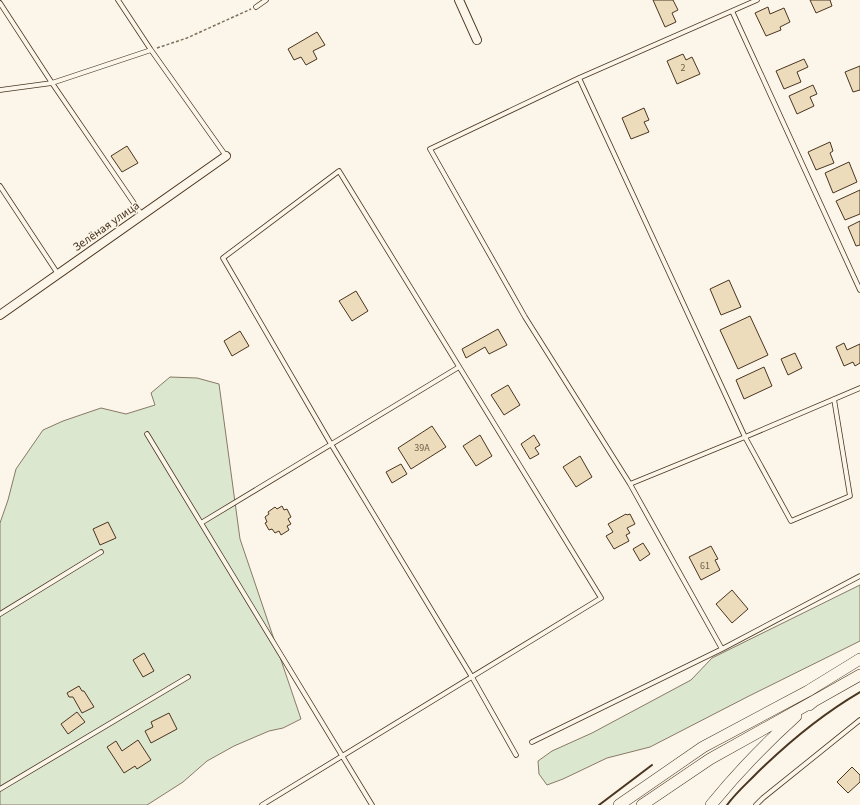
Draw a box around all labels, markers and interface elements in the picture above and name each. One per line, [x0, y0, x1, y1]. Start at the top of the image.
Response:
house number: 2 [681, 61, 686, 75]
street label: Зелёная улица [70, 197, 143, 256]
house number: 39А [414, 441, 430, 455]
house number: 61 [700, 559, 710, 573]

